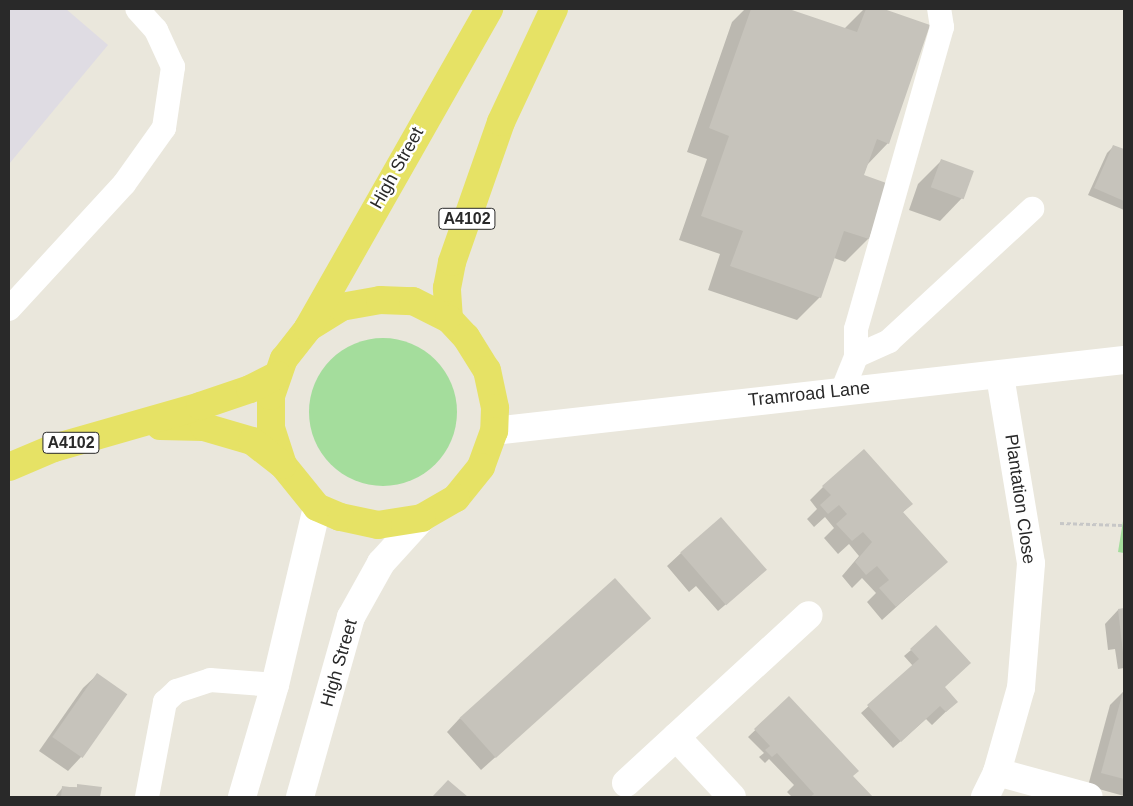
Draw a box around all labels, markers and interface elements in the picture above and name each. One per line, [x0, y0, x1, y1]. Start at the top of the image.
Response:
street label: High Street [366, 123, 428, 213]
road number: A4102 [438, 205, 496, 232]
street label: Tramroad Lane [747, 377, 871, 411]
road number: A4102 [42, 429, 100, 456]
street label: Plantation Close [1000, 433, 1040, 565]
street label: High Street [316, 617, 362, 709]

